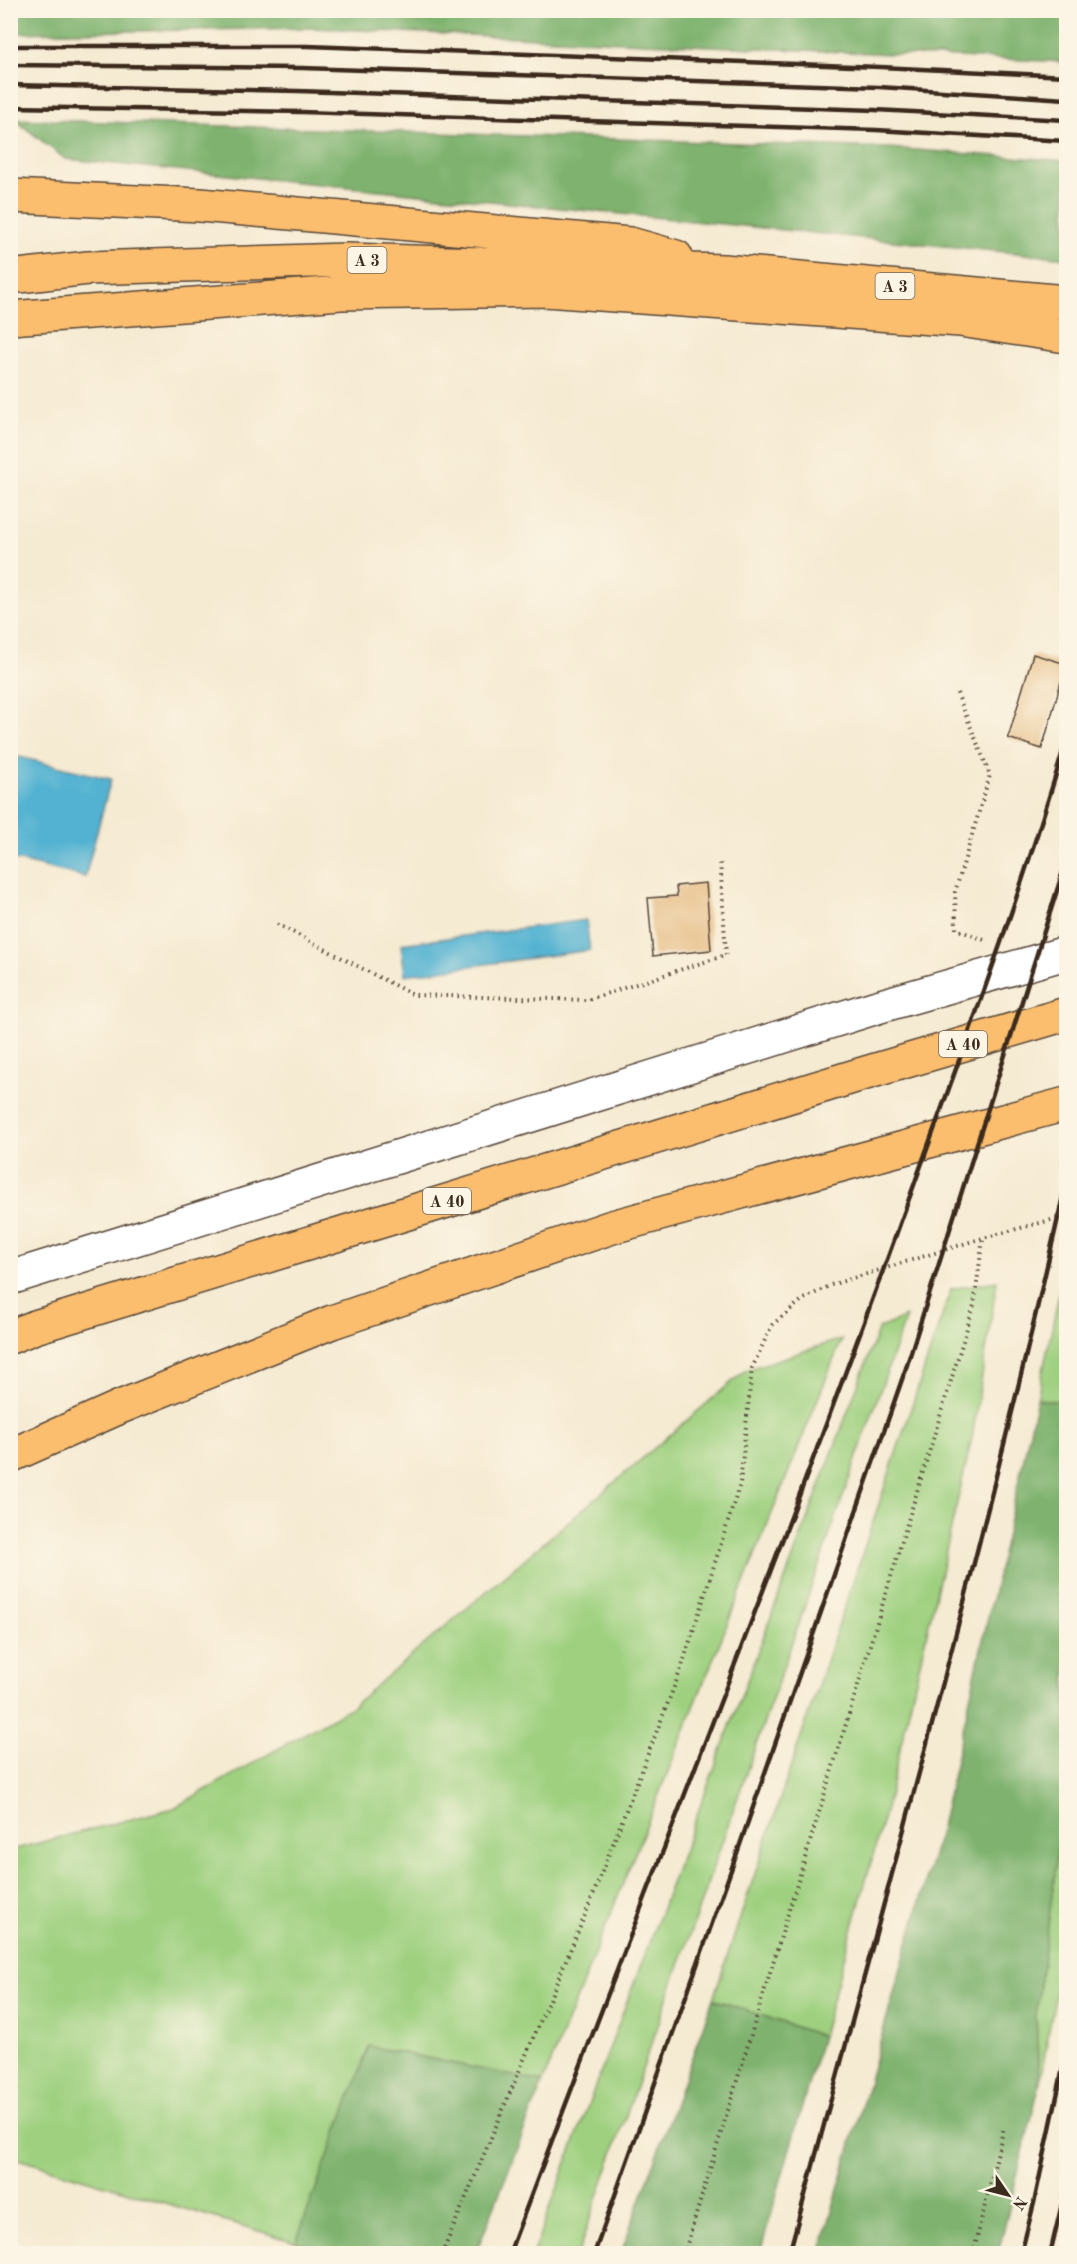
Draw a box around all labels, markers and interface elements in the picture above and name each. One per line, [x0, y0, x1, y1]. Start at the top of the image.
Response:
road number: A 3 [348, 247, 386, 273]
road number: A 3 [876, 273, 914, 299]
road number: A 40 [939, 1031, 987, 1057]
road number: A 40 [423, 1188, 471, 1214]
north arrow [978, 2165, 1038, 2225]
text: N [1008, 2193, 1029, 2213]

